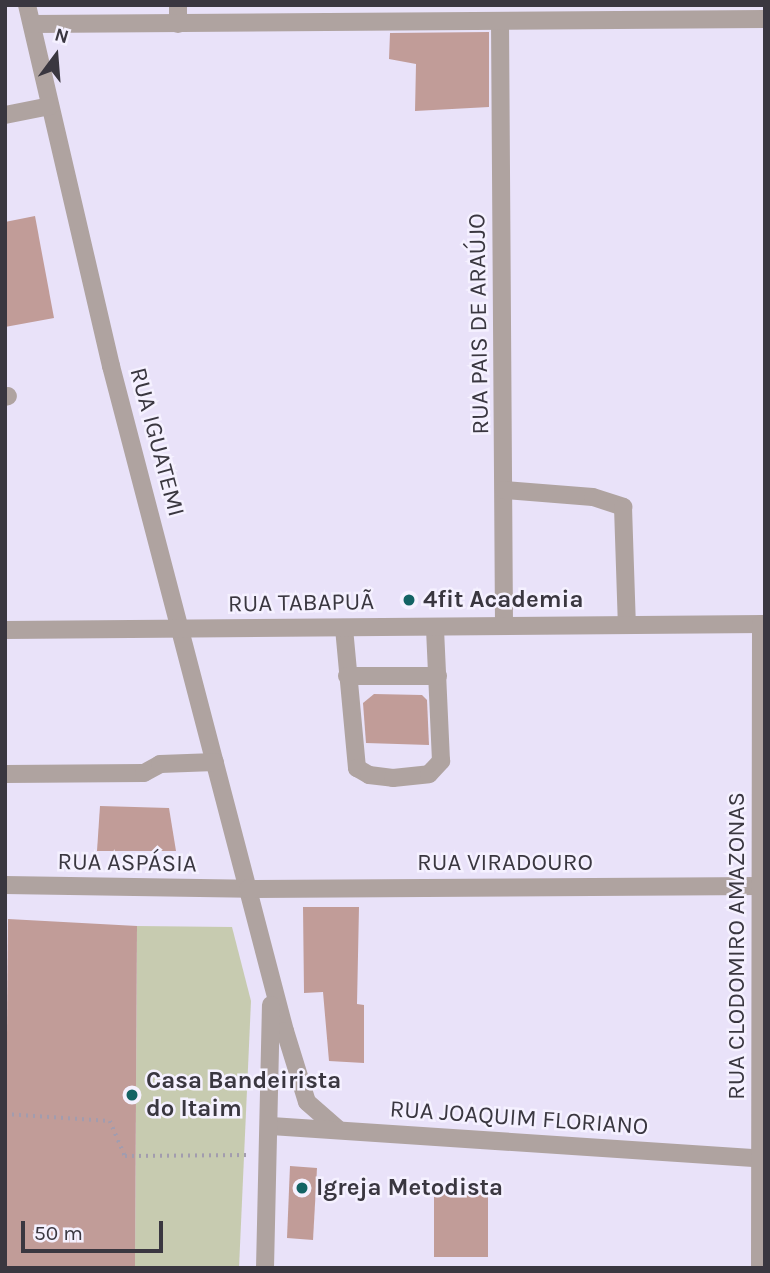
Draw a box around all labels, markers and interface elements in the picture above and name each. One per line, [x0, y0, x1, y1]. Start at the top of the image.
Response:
north arrow [21, 21, 91, 91]
text: N [52, 23, 71, 48]
street label: RUA PAIS DE ARAÚJO [463, 213, 495, 435]
street label: RUA IGUATEMI [123, 364, 191, 520]
place label: 4fit Academia [423, 586, 583, 614]
street label: RUA TABAPUÃ [228, 587, 374, 619]
marker: 4fit Academia [401, 592, 417, 608]
street label: RUA CLODOMIRO AMAZONAS [723, 792, 751, 1100]
street label: RUA ASPÁSIA [57, 847, 197, 879]
street label: RUA VIRADOURO [417, 849, 593, 877]
place label: Casa Bandeirista do Itaim [146, 1067, 341, 1123]
marker: Casa Bandeirista do Itaim [124, 1087, 140, 1103]
street label: RUA JOAQUIM FLORIANO [389, 1095, 649, 1141]
place label: Igreja Metodista [316, 1174, 503, 1202]
marker: Igreja Metodista [294, 1180, 310, 1196]
scale bar [24, 1206, 166, 1250]
text: 50 m [34, 1221, 83, 1245]

